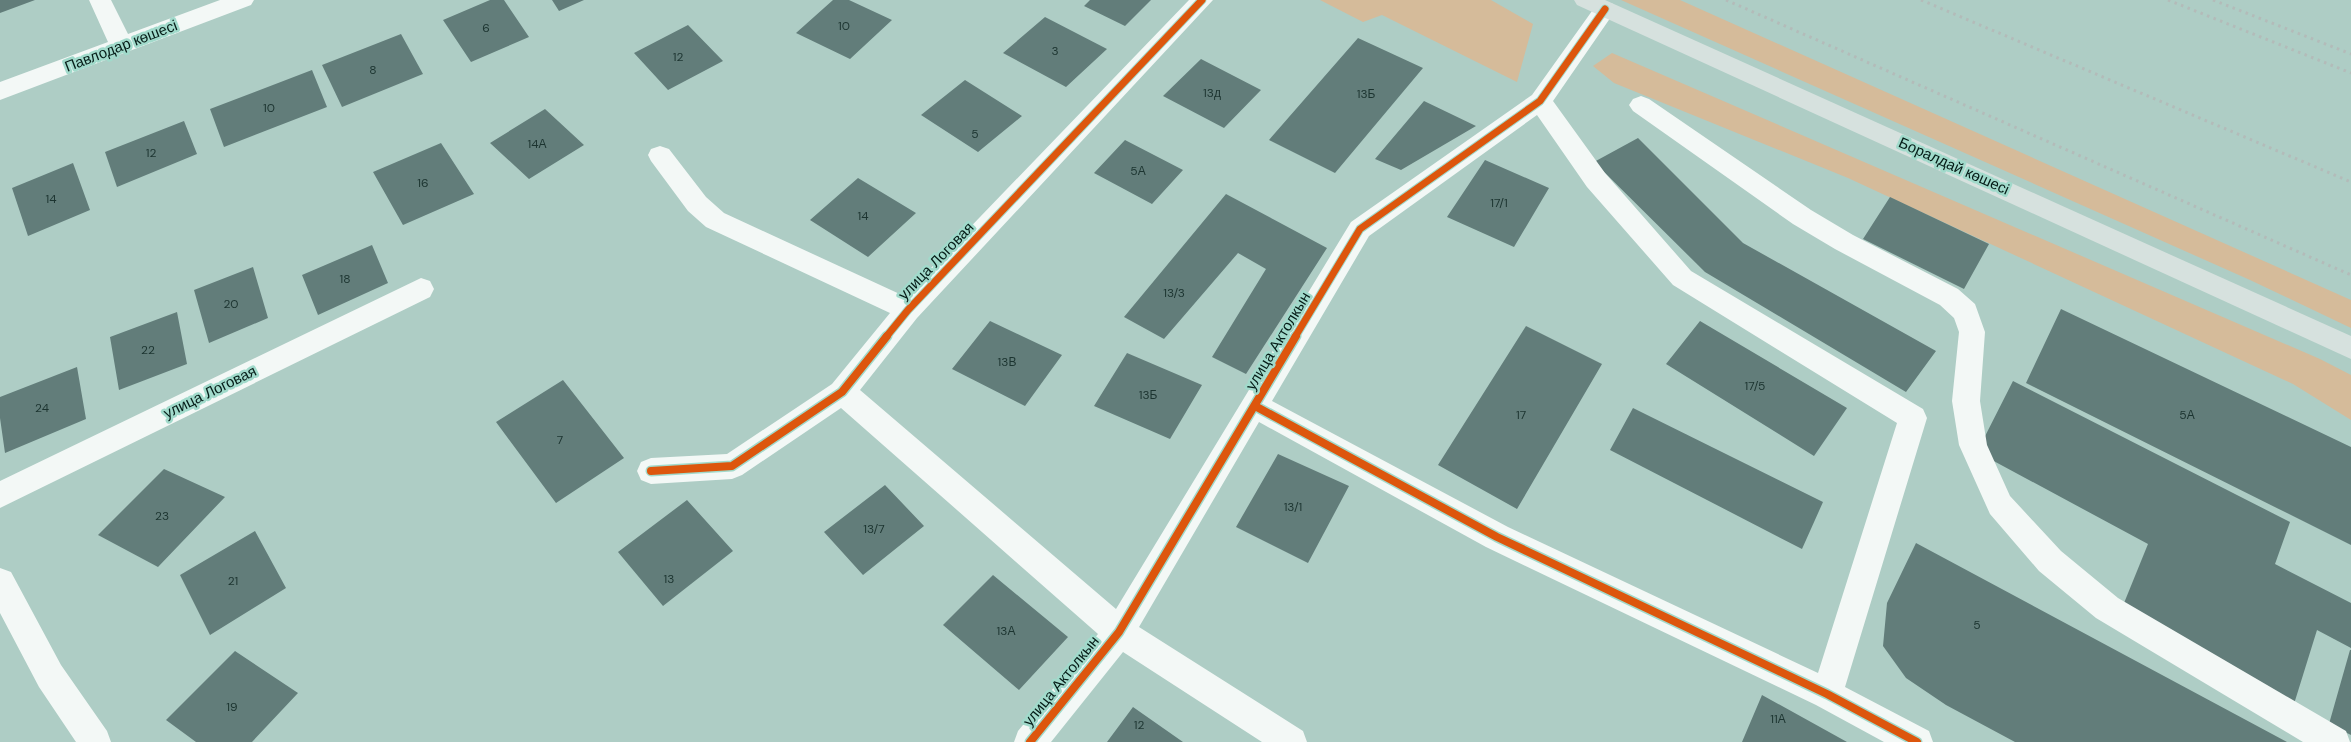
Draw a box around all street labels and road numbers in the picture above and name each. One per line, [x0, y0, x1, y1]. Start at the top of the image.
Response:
street label: Павлодар көшесі [62, 15, 180, 77]
street label: Боралдай көшесі [1895, 133, 2013, 199]
street label: улица Логовая [894, 218, 978, 304]
street label: улица Актолкын [1241, 288, 1315, 394]
street label: улица Логовая [160, 361, 260, 423]
street label: улица Актолкын [1018, 632, 1104, 730]

